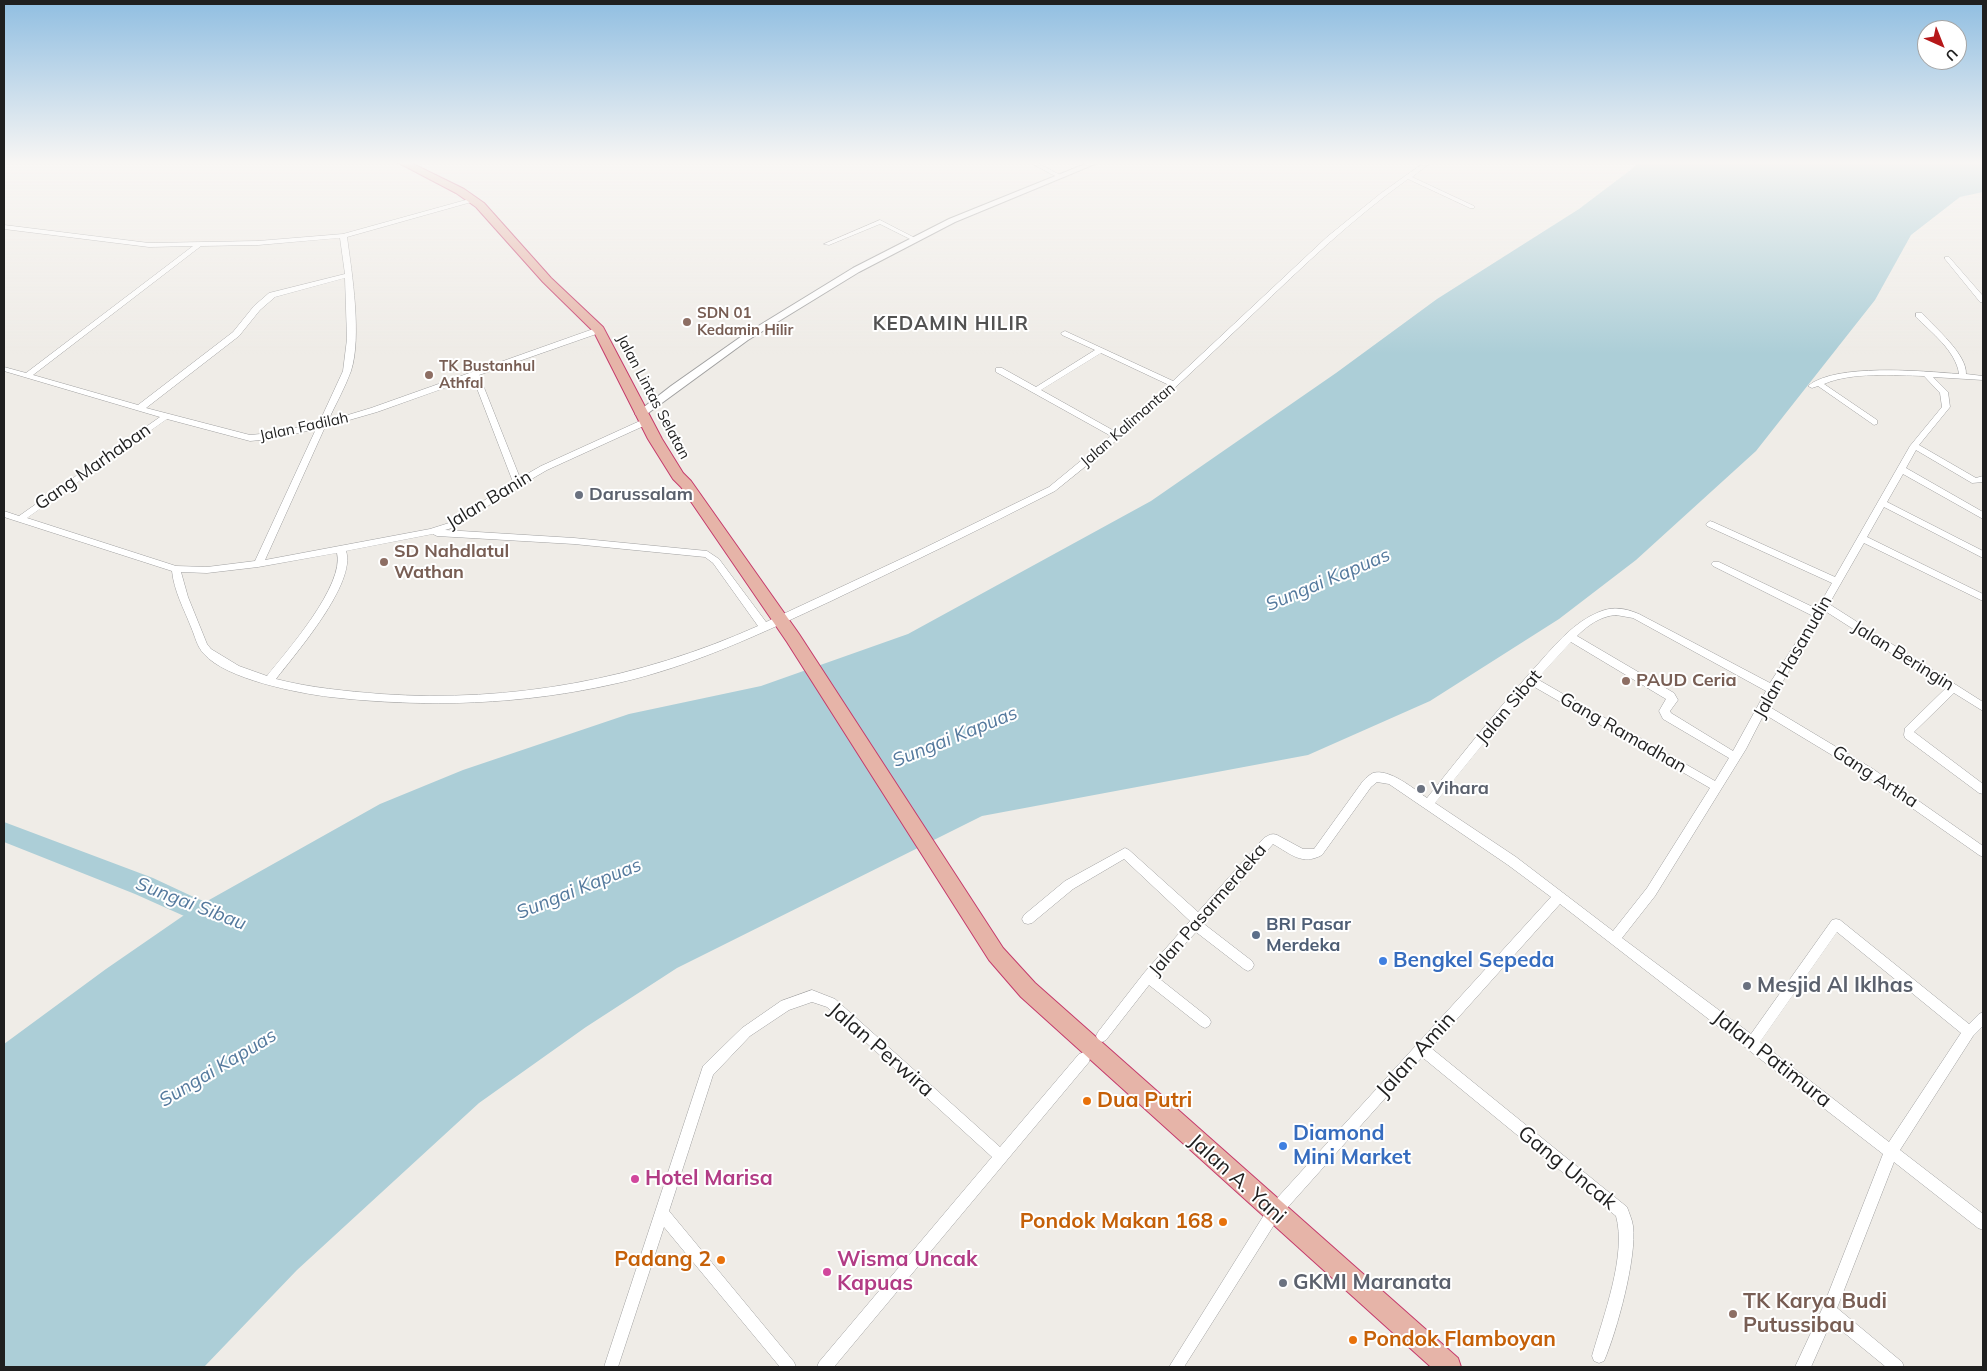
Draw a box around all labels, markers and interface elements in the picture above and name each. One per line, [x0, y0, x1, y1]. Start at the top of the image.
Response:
north arrow [1917, 20, 1967, 70]
text: U [1942, 45, 1962, 65]
place label: SDN 01 Kedamin Hilir [697, 304, 793, 339]
district label: KEDAMIN HILIR [871, 313, 1031, 335]
marker: SDN 01 Kedamin Hilir [681, 316, 693, 328]
street label: Jalan Lintas Selatan [613, 332, 693, 462]
place label: TK Bustanhul Athfal [439, 357, 535, 392]
marker: TK Bustanhul Athfal [423, 369, 435, 381]
street label: Jalan Kalimantan [1077, 379, 1179, 471]
street label: Jalan Fadilah [258, 409, 350, 445]
street label: Gang Marhaban [31, 419, 155, 515]
street label: Jalan Banin [443, 466, 535, 534]
place label: Darussalam [589, 484, 693, 506]
marker: Darussalam [573, 489, 585, 501]
place label: SD Nahdlatul Wathan [394, 541, 509, 584]
water label: Sungai Kapuas [1262, 544, 1394, 616]
marker: SD Nahdlatul Wathan [378, 556, 390, 568]
street label: Jalan Hasanudin [1749, 592, 1837, 722]
street label: Jalan Beringin [1848, 616, 1958, 696]
street label: Jalan Sibat [1472, 665, 1546, 749]
place label: PAUD Ceria [1636, 670, 1737, 692]
marker: PAUD Ceria [1620, 675, 1632, 687]
street label: Gang Ramadhan [1556, 688, 1690, 778]
water label: Sungai Kapuas [889, 702, 1021, 772]
street label: Gang Artha [1828, 741, 1922, 813]
place label: Vihara [1431, 778, 1489, 800]
marker: Vihara [1415, 783, 1427, 795]
street label: Jalan Pasarmerdeka [1145, 840, 1271, 980]
water label: Sungai Kapuas [513, 854, 645, 924]
water label: Sungai Sibau [133, 873, 249, 935]
place label: BRI Pasar Merdeka [1266, 914, 1351, 956]
marker: BRI Pasar Merdeka [1250, 929, 1262, 941]
place label: Bengkel Sepeda [1393, 948, 1554, 974]
marker: Bengkel Sepeda [1377, 955, 1389, 967]
place label: Mesjid Al Iklhas [1757, 973, 1913, 999]
marker: Mesjid Al Iklhas [1741, 980, 1753, 992]
street label: Jalan Perwira [823, 997, 939, 1103]
street label: Jalan Patimura [1708, 1005, 1836, 1113]
street label: Jalan Amin [1371, 1007, 1461, 1103]
water label: Sungai Kapuas [155, 1024, 281, 1112]
place label: Dua Putri [1097, 1088, 1192, 1114]
marker: Dua Putri [1081, 1095, 1093, 1107]
place label: Diamond Mini Market [1293, 1121, 1411, 1171]
street label: Gang Uncak [1513, 1121, 1621, 1215]
street label: Jalan A. Yani [1183, 1129, 1291, 1229]
marker: Diamond Mini Market [1277, 1140, 1289, 1152]
place label: Hotel Marisa [645, 1166, 773, 1192]
marker: Hotel Marisa [629, 1173, 641, 1185]
place label: Pondok Makan 168 [1020, 1209, 1213, 1235]
marker: Pondok Makan 168 [1217, 1216, 1229, 1228]
place label: Padang 2 [614, 1247, 711, 1273]
place label: Wisma Uncak Kapuas [837, 1247, 978, 1297]
marker: Padang 2 [715, 1254, 727, 1266]
marker: Wisma Uncak Kapuas [821, 1266, 833, 1278]
place label: GKMI Maranata [1293, 1270, 1452, 1296]
marker: GKMI Maranata [1277, 1277, 1289, 1289]
place label: TK Karya Budi Putussibau [1743, 1289, 1887, 1339]
marker: TK Karya Budi Putussibau [1727, 1308, 1739, 1320]
place label: Pondok Flamboyan [1363, 1327, 1556, 1353]
marker: Pondok Flamboyan [1347, 1334, 1359, 1346]

